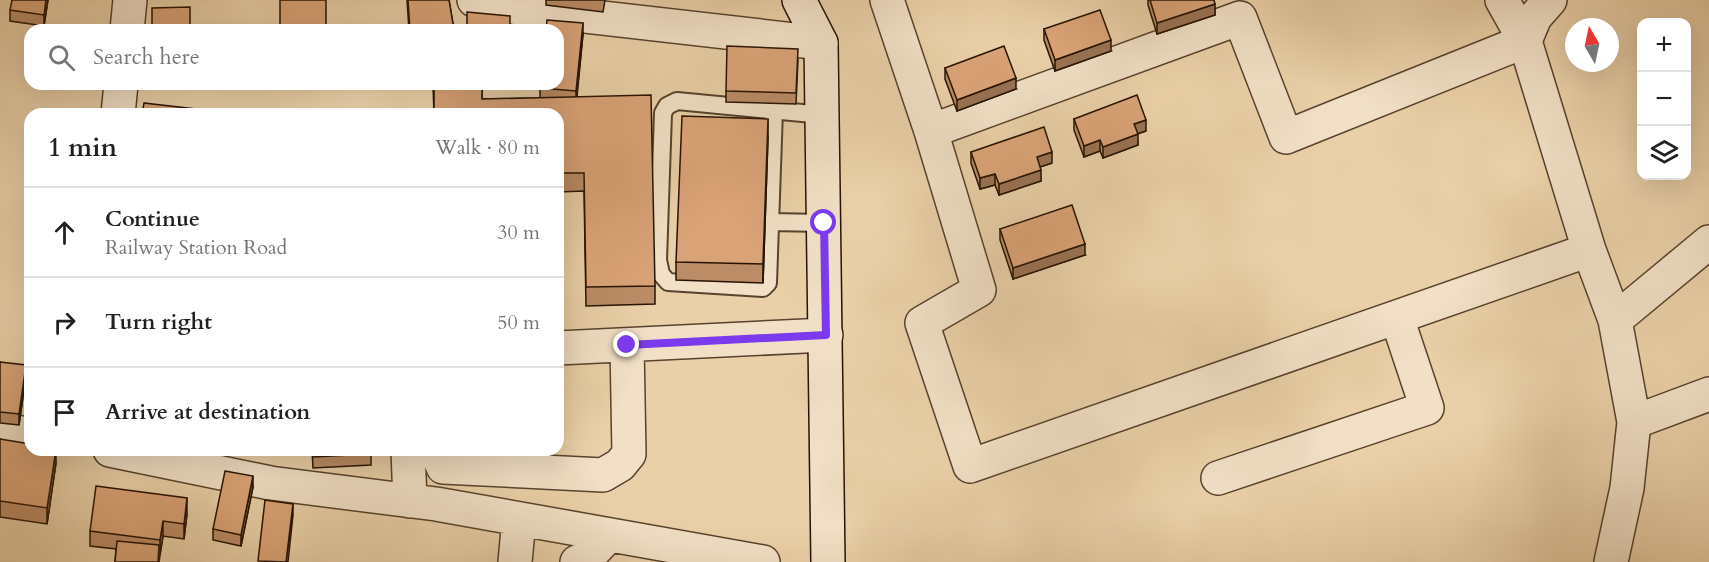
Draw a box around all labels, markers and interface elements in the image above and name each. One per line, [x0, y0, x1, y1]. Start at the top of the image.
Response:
north arrow [1565, 18, 1619, 72]
map controls [1637, 18, 1691, 180]
button: + [1637, 18, 1691, 72]
search box [24, 24, 564, 90]
icon: search [45, 41, 78, 74]
text: Search here [93, 42, 200, 72]
button: − [1637, 72, 1691, 126]
button: layers [1637, 126, 1691, 180]
text: 1 min [48, 130, 117, 165]
text: Walk · 80 m [435, 134, 540, 161]
text: Continue [105, 204, 200, 234]
route start [810, 209, 836, 235]
icon: ahead [48, 216, 81, 249]
text: 30 m [497, 219, 540, 246]
text: Railway Station Road [105, 234, 287, 261]
icon: right [48, 306, 81, 339]
text: Turn right [105, 307, 212, 337]
text: 50 m [497, 309, 540, 336]
route end [613, 331, 639, 357]
icon: arrive [48, 396, 81, 429]
text: Arrive at destination [105, 397, 310, 427]

